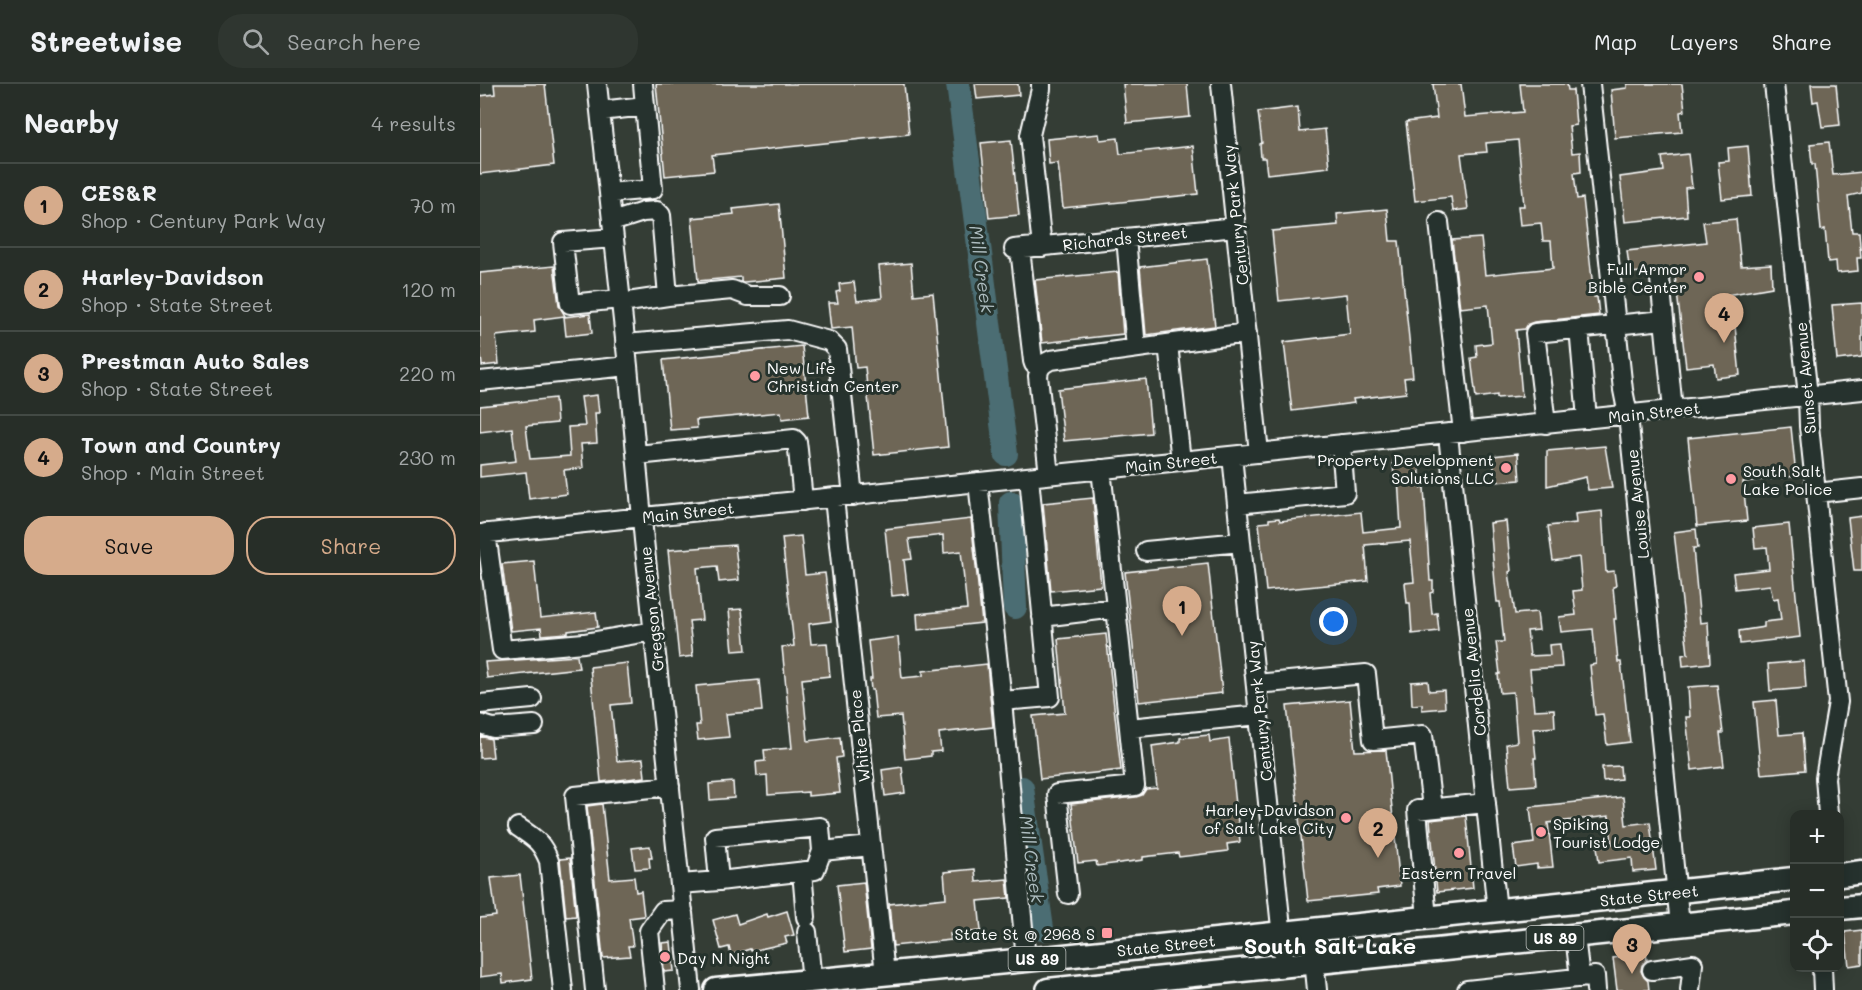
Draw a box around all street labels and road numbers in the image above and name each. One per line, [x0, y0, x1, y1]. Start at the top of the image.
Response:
street label: Century Park Way [1217, 144, 1253, 286]
street label: Richards Street [1061, 221, 1189, 255]
street label: Sunset Avenue [1790, 321, 1820, 435]
street label: Main Street [1607, 397, 1701, 427]
street label: Main Street [1124, 447, 1218, 477]
street label: Louise Avenue [1621, 448, 1653, 560]
street label: Main Street [641, 497, 735, 527]
street label: Gregson Avenue [634, 545, 668, 673]
street label: Cordelia Avenue [1456, 607, 1490, 737]
street label: Century Park Way [1241, 640, 1277, 782]
street label: White Place [844, 689, 874, 783]
street label: State Street [1599, 879, 1699, 911]
road number: US 89 [1526, 926, 1584, 950]
street label: State Street [1116, 929, 1216, 961]
road number: US 89 [1008, 947, 1066, 971]

